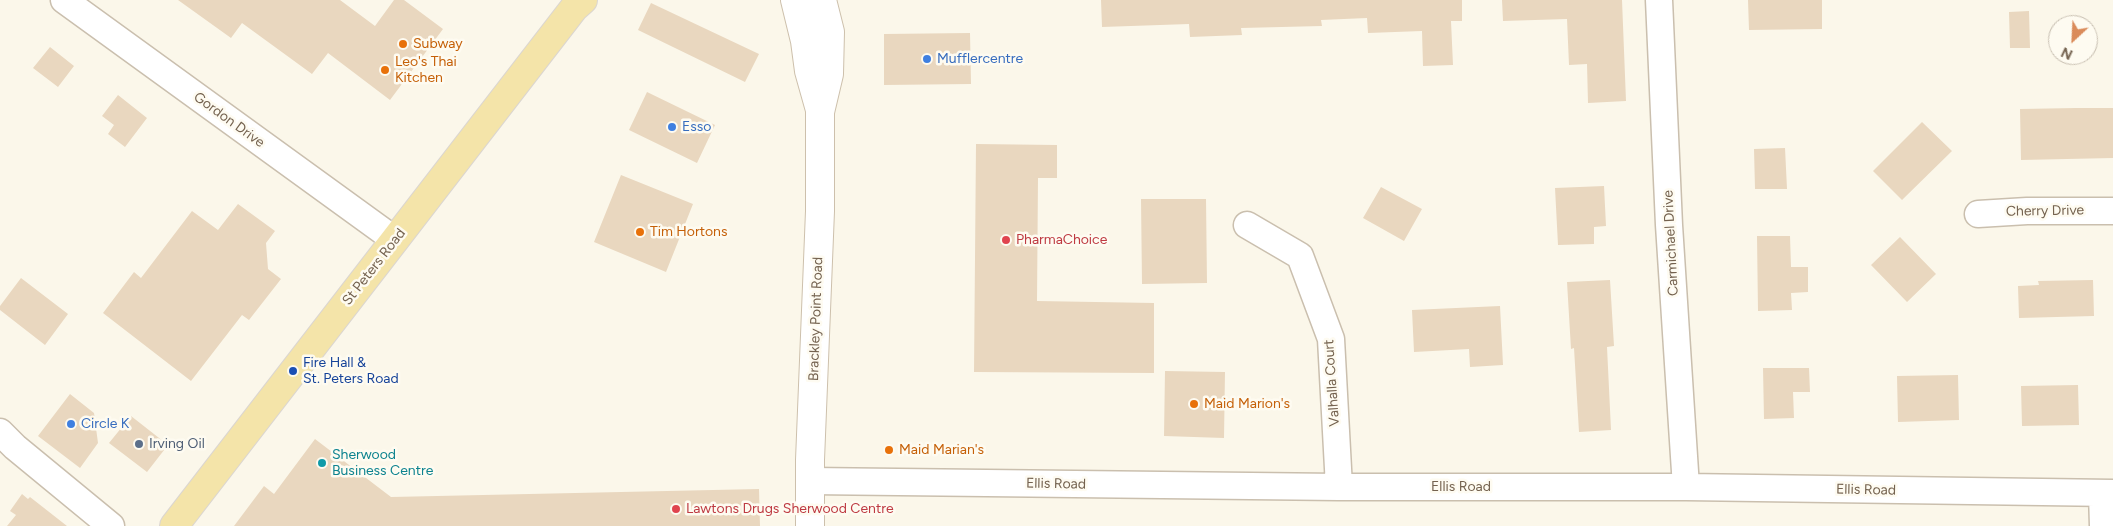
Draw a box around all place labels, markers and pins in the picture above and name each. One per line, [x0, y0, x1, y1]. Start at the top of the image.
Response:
place label: Subway [413, 36, 463, 52]
marker: Subway [397, 38, 409, 50]
place label: Mufflercentre [937, 51, 1023, 67]
marker: Mufflercentre [921, 53, 933, 65]
place label: Leo's Thai Kitchen [395, 54, 457, 86]
marker: Leo's Thai Kitchen [379, 64, 391, 76]
place label: Esso [682, 119, 711, 135]
marker: Esso [666, 121, 678, 133]
place label: Tim Hortons [650, 224, 727, 240]
marker: Tim Hortons [634, 226, 646, 238]
place label: PharmaChoice [1016, 232, 1107, 248]
marker: PharmaChoice [1000, 234, 1012, 246]
place label: Fire Hall & St. Peters Road [303, 355, 399, 388]
marker: Fire Hall & St. Peters Road [287, 365, 299, 377]
place label: Maid Marion's [1204, 396, 1290, 412]
marker: Maid Marion's [1188, 398, 1200, 410]
place label: Circle K [81, 416, 129, 432]
marker: Circle K [65, 418, 77, 430]
place label: Irving Oil [149, 436, 205, 452]
marker: Irving Oil [133, 438, 145, 450]
place label: Maid Marian's [899, 442, 984, 458]
marker: Maid Marian's [883, 444, 895, 456]
place label: Sherwood Business Centre [332, 447, 433, 480]
marker: Sherwood Business Centre [316, 457, 328, 469]
place label: Lawtons Drugs Sherwood Centre [686, 501, 894, 517]
marker: Lawtons Drugs Sherwood Centre [670, 503, 682, 515]

